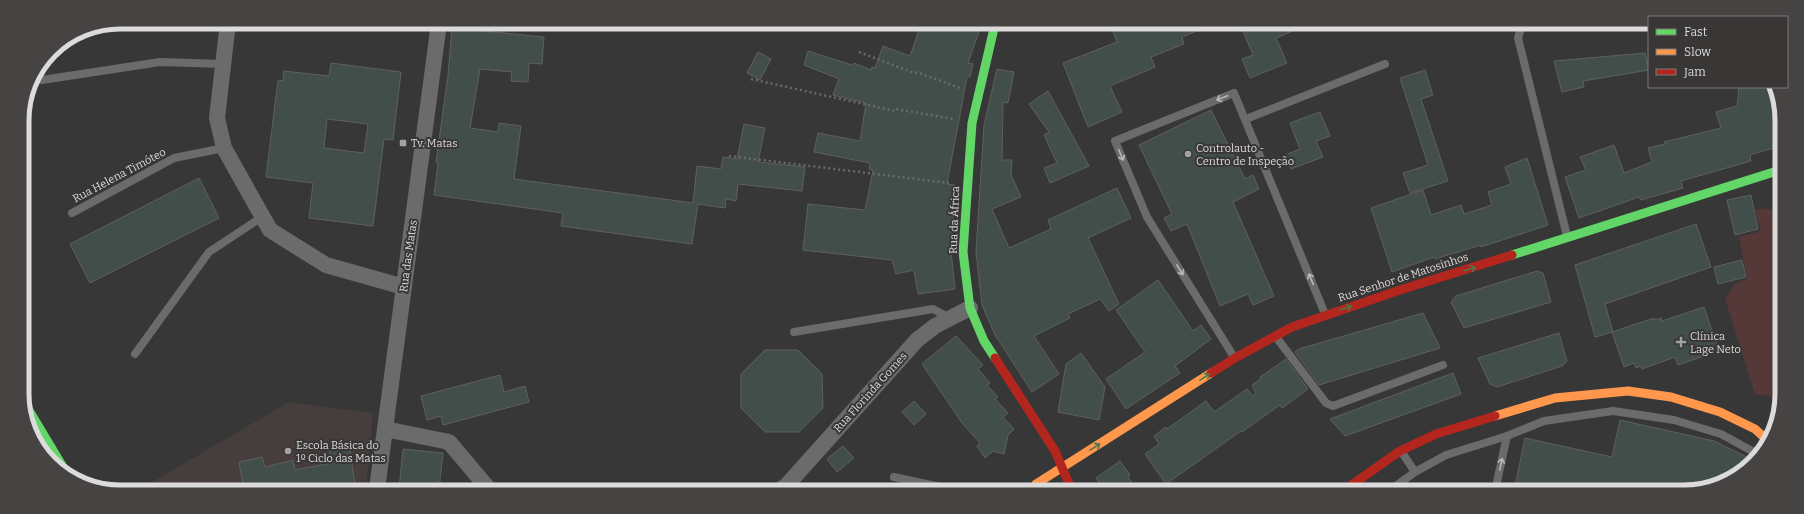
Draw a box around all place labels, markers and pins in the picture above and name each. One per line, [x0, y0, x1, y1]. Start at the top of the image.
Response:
place label: Tv. Matas [411, 137, 458, 150]
marker: Tv. Matas [398, 138, 408, 148]
place label: Controlauto - Centro de Inspeção [1196, 142, 1294, 168]
marker: Controlauto - Centro de Inspeção [1183, 149, 1193, 159]
place label: Clínica Lage Neto [1690, 330, 1741, 356]
marker: Clínica Lage Neto [1675, 336, 1687, 348]
place label: Escola Básica do 1º Ciclo das Matas [296, 439, 386, 465]
marker: Escola Básica do 1º Ciclo das Matas [283, 446, 293, 456]

